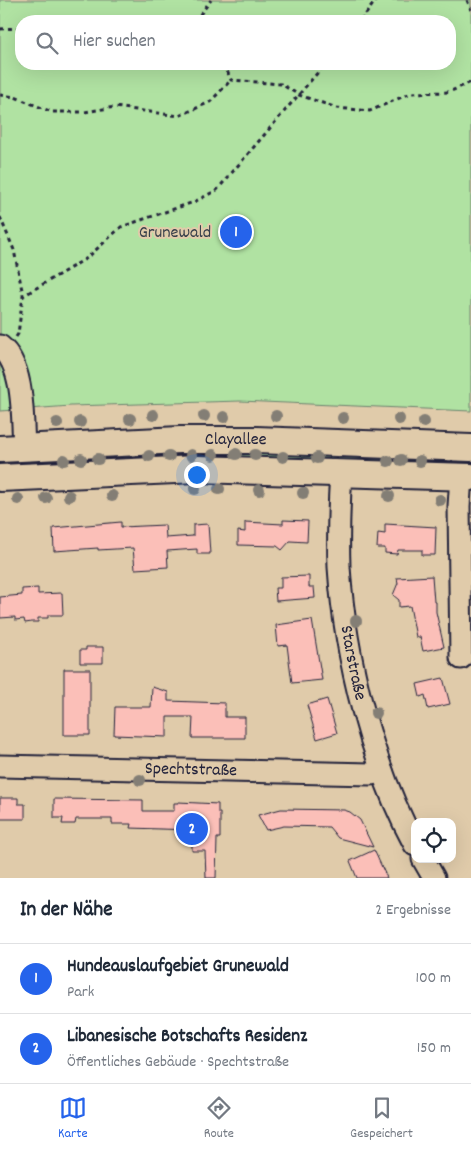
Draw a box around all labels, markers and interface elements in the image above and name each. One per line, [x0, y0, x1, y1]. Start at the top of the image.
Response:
search box [15, 15, 456, 70]
icon: search [33, 29, 61, 57]
text: Hier suchen [73, 29, 156, 56]
pin: 1 [220, 213, 252, 251]
park label: Grunewald [139, 221, 211, 246]
street label: Clayallee [205, 428, 267, 453]
your location [184, 462, 210, 488]
street label: Starstraße [333, 624, 373, 703]
street label: Spechtstraße [145, 757, 237, 784]
pin: 2 [176, 810, 208, 848]
map controls [411, 818, 456, 863]
button: locate [411, 818, 456, 863]
text: In der Nähe [20, 896, 112, 926]
text: 2 Ergebnisse [375, 899, 451, 922]
text: Hundeauslaufgebiet Grunewald [67, 954, 289, 981]
text: 1 [34, 967, 38, 990]
text: 100 m [415, 967, 451, 990]
text: Park [67, 981, 94, 1004]
text: Libanesische Botschafts Residenz [67, 1024, 307, 1051]
text: 2 [33, 1037, 40, 1060]
text: 150 m [417, 1037, 451, 1060]
text: Öffentliches Gebäude · Spechtstraße [67, 1051, 289, 1074]
tab: Karte [58, 1094, 88, 1144]
tab: Route [204, 1094, 234, 1144]
tab: Gespeichert [350, 1094, 413, 1144]

